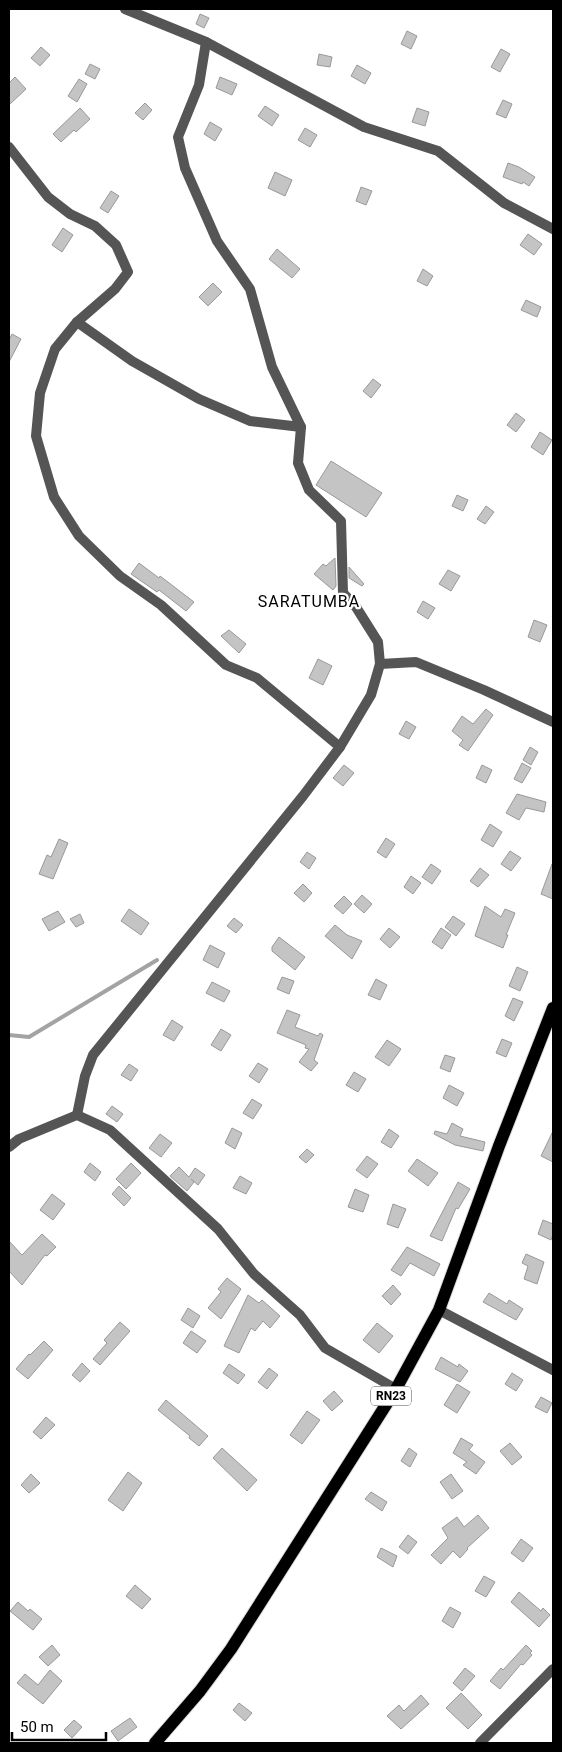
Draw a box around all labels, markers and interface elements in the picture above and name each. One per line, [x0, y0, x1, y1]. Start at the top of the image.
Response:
district label: SARATUMBA [258, 592, 360, 611]
road number: RN23 [371, 1386, 411, 1405]
scale bar [12, 1710, 106, 1742]
text: 50 m [20, 1718, 54, 1736]

